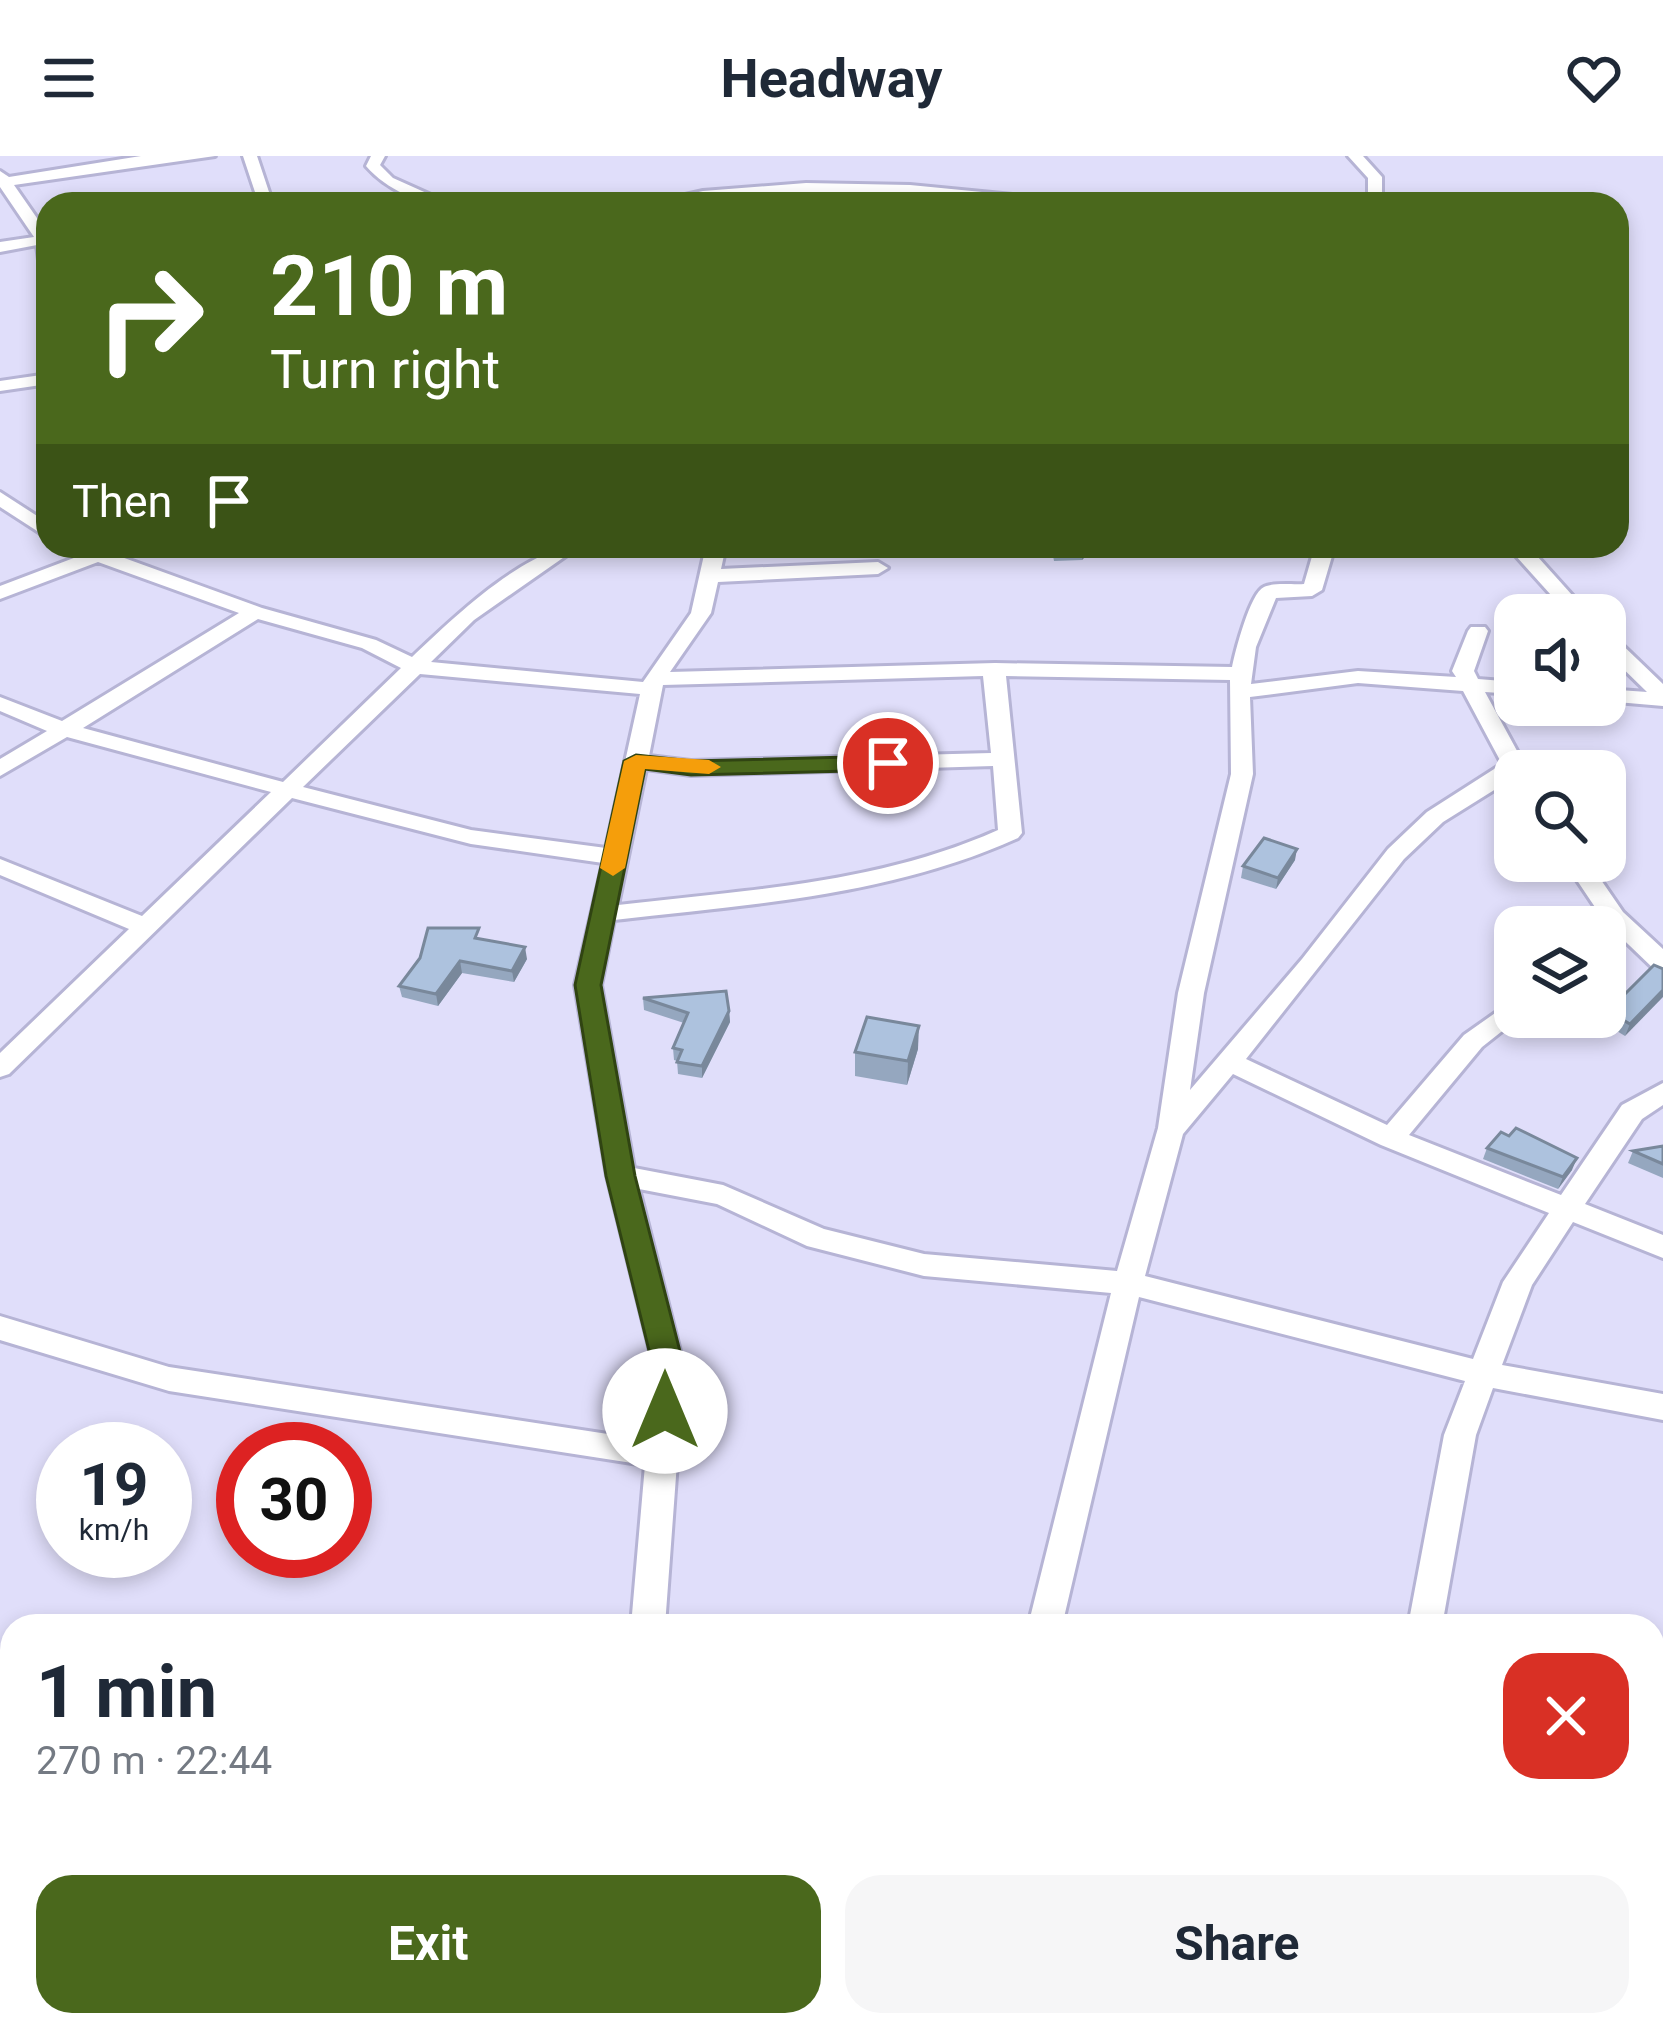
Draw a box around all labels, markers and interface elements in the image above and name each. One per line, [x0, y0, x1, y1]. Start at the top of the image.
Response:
icon: menu [36, 45, 102, 111]
icon: heart [1561, 45, 1627, 111]
text: Headway [721, 47, 942, 110]
text: 210 m [270, 237, 508, 336]
icon: right [72, 240, 228, 396]
text: Turn right [270, 338, 500, 401]
icon: arrive [196, 468, 262, 534]
text: Then [72, 475, 172, 528]
map controls [1494, 594, 1626, 1038]
button: sound [1494, 594, 1626, 726]
pin [837, 712, 939, 814]
icon: arrive [855, 730, 921, 796]
button: search [1494, 750, 1626, 882]
button: layers [1494, 906, 1626, 1038]
position arrow [602, 1348, 728, 1474]
speed limit sign: 30 [216, 1422, 372, 1578]
text: 19 [80, 1449, 148, 1520]
text: km/h [79, 1512, 149, 1547]
text: 1 min [36, 1650, 217, 1735]
button: close [1503, 1653, 1629, 1779]
text: 270 m · 22:44 [36, 1738, 272, 1784]
button: Exit [36, 1875, 821, 2013]
button: Share [845, 1875, 1629, 2013]

